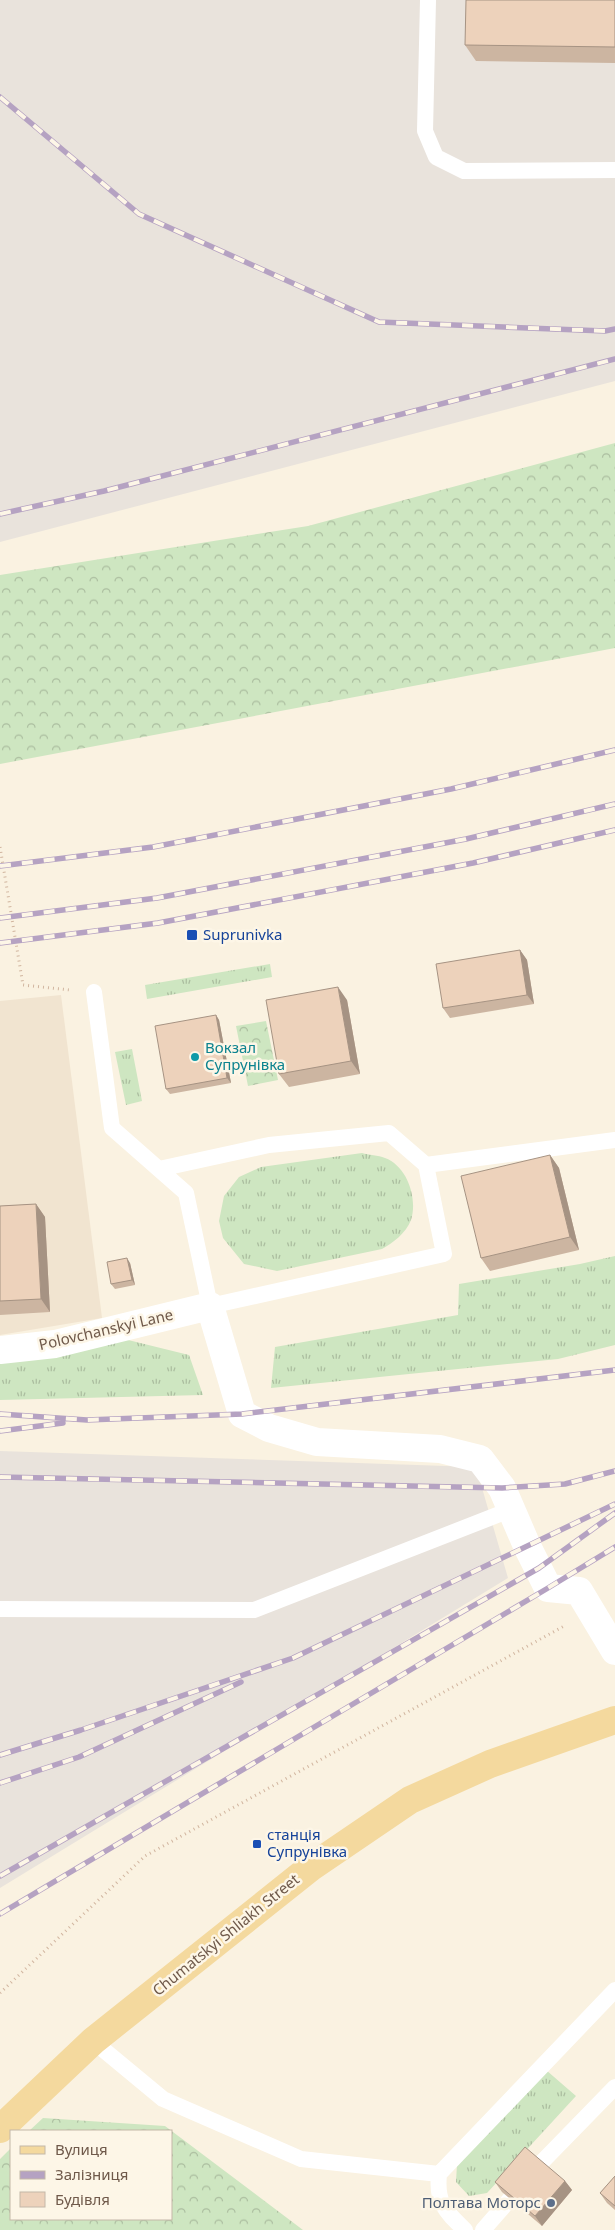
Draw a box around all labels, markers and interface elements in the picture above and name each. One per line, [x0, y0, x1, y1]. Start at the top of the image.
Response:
place label: Suprunivka [203, 924, 282, 944]
marker: Suprunivka [185, 928, 199, 942]
place label: Вокзал Супрунівка [205, 1037, 285, 1074]
marker: Вокзал Супрунівка [189, 1051, 201, 1063]
street label: Polovchanskyi Lane [37, 1304, 175, 1354]
place label: станція Супрунівка [267, 1824, 347, 1861]
marker: станція Супрунівка [251, 1838, 263, 1850]
street label: Chumatskyi Shliakh Street [148, 1868, 303, 2000]
legend [10, 2130, 172, 2220]
text: Вулиця [55, 2139, 108, 2159]
text: Залізниця [55, 2164, 128, 2184]
text: Будівля [55, 2189, 110, 2209]
place label: Полтава Моторс [422, 2192, 541, 2212]
marker: Полтава Моторс [545, 2197, 557, 2209]

